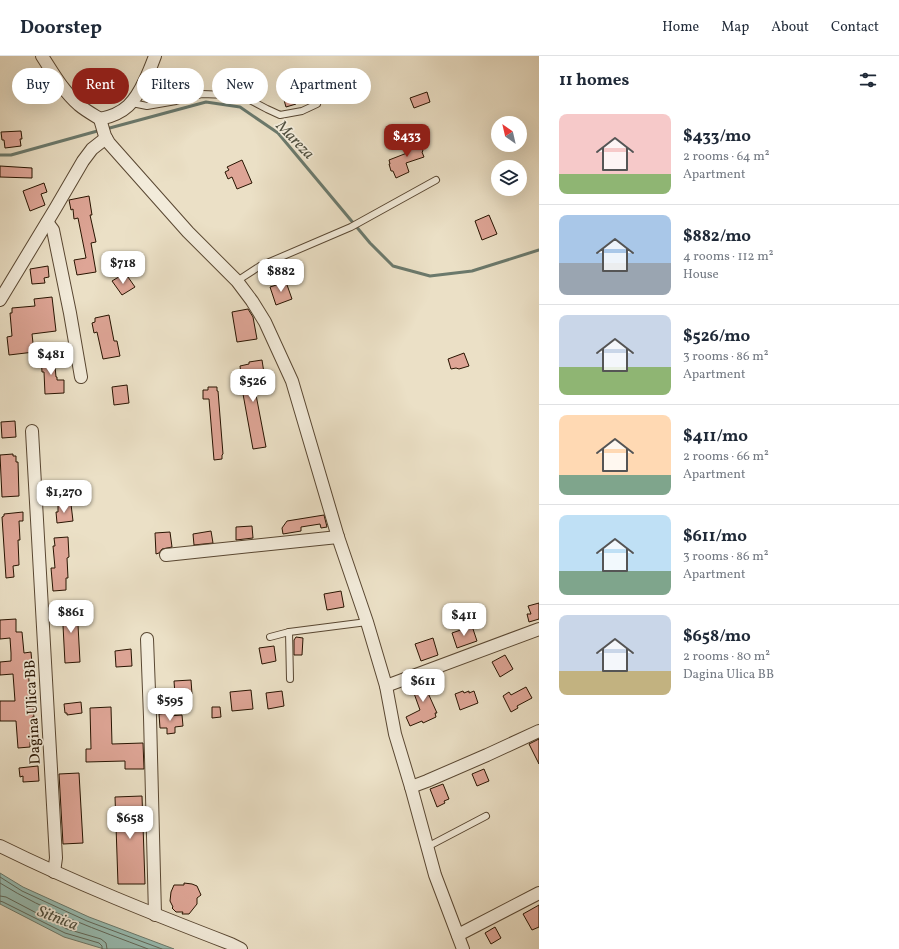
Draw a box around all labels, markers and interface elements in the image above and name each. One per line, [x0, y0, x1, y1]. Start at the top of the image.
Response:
text: Doorstep [20, 15, 102, 41]
text: Home [662, 18, 699, 37]
text: Map [721, 18, 749, 37]
text: About [771, 18, 809, 37]
text: Contact [831, 18, 879, 37]
chip: Buy [12, 68, 64, 104]
chip: Rent [72, 68, 129, 104]
chip: Filters [137, 68, 204, 104]
chip: New [212, 68, 268, 104]
chip: Apartment [276, 68, 371, 104]
text: 11 homes [559, 69, 629, 92]
icon: filters [857, 69, 879, 91]
water label: Mareza [270, 115, 319, 165]
north arrow [491, 116, 527, 152]
map controls [491, 116, 527, 196]
pin: $433 [383, 124, 431, 158]
text: $433/mo [683, 125, 751, 148]
text: $433 [393, 128, 421, 146]
icon: home [591, 130, 639, 178]
text: 2 rooms · 64 m² [683, 148, 770, 166]
button: layers [491, 160, 527, 196]
text: Apartment [683, 166, 746, 184]
text: $882/mo [683, 225, 751, 248]
icon: home [591, 231, 639, 279]
text: 4 rooms · 112 m² [683, 248, 773, 266]
pin: $718 [99, 251, 147, 285]
text: $718 [110, 255, 136, 273]
pin: $882 [257, 259, 305, 293]
text: $882 [267, 263, 295, 281]
text: House [683, 266, 719, 284]
text: $526/mo [683, 325, 750, 348]
icon: home [591, 331, 639, 379]
pin: $481 [27, 342, 75, 376]
text: $481 [37, 346, 65, 364]
text: 3 rooms · 86 m² [683, 348, 768, 366]
text: Apartment [683, 366, 746, 384]
pin: $526 [229, 369, 277, 403]
text: $526 [239, 373, 267, 391]
text: $411/mo [683, 425, 748, 448]
icon: home [591, 431, 639, 479]
text: 2 rooms · 66 m² [683, 448, 769, 466]
text: Apartment [683, 466, 746, 484]
pin: $1,270 [31, 480, 97, 514]
text: $1,270 [46, 484, 82, 502]
text: $611/mo [683, 525, 747, 548]
icon: home [591, 531, 639, 579]
text: 3 rooms · 86 m² [683, 548, 768, 566]
text: Apartment [683, 566, 746, 584]
pin: $861 [47, 600, 95, 634]
pin: $411 [440, 603, 488, 637]
text: $861 [58, 604, 84, 622]
text: $411 [451, 607, 477, 625]
text: $658/mo [683, 625, 751, 648]
icon: home [591, 631, 639, 679]
text: 2 rooms · 80 m² [683, 648, 770, 666]
street label: Dagina Ulica BB [20, 659, 47, 765]
text: Dagina Ulica BB [683, 666, 774, 684]
pin: $611 [399, 669, 447, 703]
text: $611 [411, 673, 435, 691]
pin: $595 [146, 688, 194, 722]
text: $595 [157, 692, 183, 710]
pin: $658 [106, 806, 154, 840]
text: $658 [116, 810, 144, 828]
water label: Sitnica [34, 901, 81, 937]

